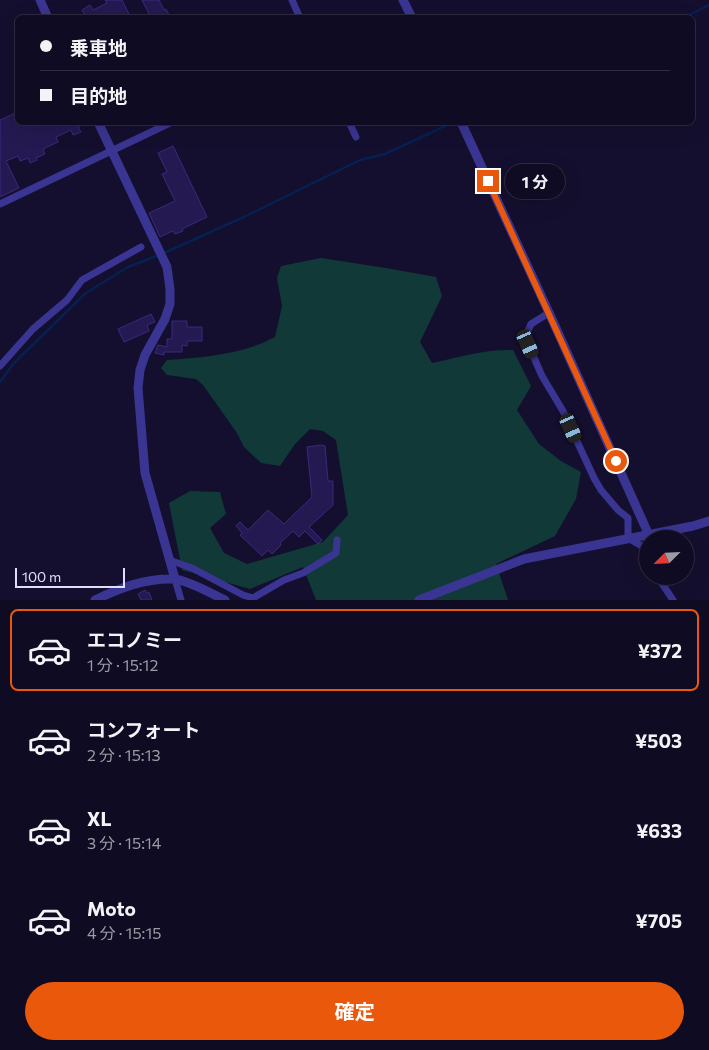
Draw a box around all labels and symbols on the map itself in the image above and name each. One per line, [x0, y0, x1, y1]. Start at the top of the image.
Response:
callout: 1 分 [506, 164, 566, 198]
route end [477, 170, 499, 192]
car [515, 327, 540, 361]
car [558, 411, 583, 445]
route start [605, 450, 627, 472]
north arrow [639, 530, 694, 585]
scale bar [15, 565, 125, 588]

